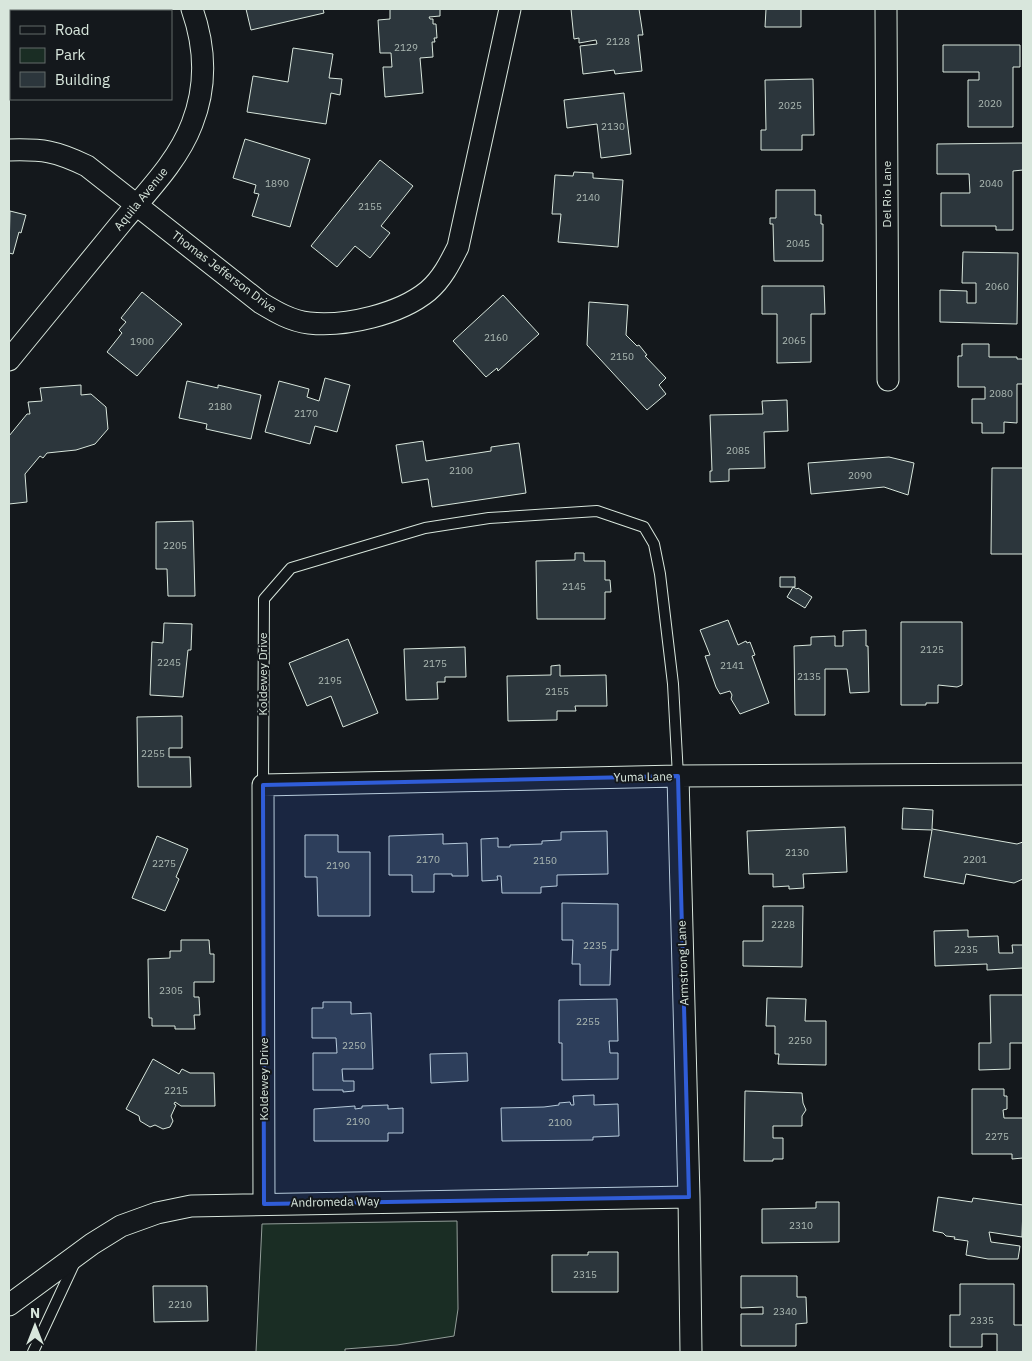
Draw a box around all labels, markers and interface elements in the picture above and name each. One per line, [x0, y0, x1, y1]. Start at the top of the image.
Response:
legend [10, 10, 172, 100]
text: Road [55, 20, 90, 39]
house number: 2128 [606, 35, 630, 48]
house number: 2129 [394, 41, 418, 54]
text: Park [55, 45, 85, 64]
text: Building [55, 70, 110, 89]
house number: 2020 [978, 97, 1002, 110]
house number: 2025 [778, 99, 802, 112]
house number: 2130 [601, 120, 625, 133]
street label: Del Rio Lane [879, 160, 894, 227]
street label: Aquila Avenue [111, 164, 171, 233]
house number: 1890 [265, 177, 289, 190]
house number: 2040 [979, 177, 1003, 190]
house number: 2140 [576, 191, 600, 204]
house number: 2155 [358, 200, 382, 213]
street label: Thomas Jefferson Drive [169, 227, 280, 316]
house number: 2045 [786, 237, 810, 250]
house number: 2060 [985, 280, 1009, 293]
house number: 2160 [484, 331, 508, 344]
house number: 2065 [782, 334, 806, 347]
house number: 1900 [130, 335, 154, 348]
house number: 2150 [610, 350, 634, 363]
house number: 2080 [989, 387, 1013, 400]
house number: 2180 [208, 400, 232, 413]
house number: 2170 [294, 407, 318, 420]
house number: 2085 [726, 444, 750, 457]
house number: 2100 [449, 464, 473, 477]
house number: 2090 [848, 469, 872, 482]
house number: 2205 [163, 539, 187, 552]
house number: 2145 [562, 580, 586, 593]
street label: Koldewey Drive [255, 632, 270, 716]
house number: 2125 [920, 643, 944, 656]
house number: 2245 [157, 656, 181, 669]
house number: 2175 [423, 657, 447, 670]
house number: 2141 [720, 659, 744, 672]
house number: 2135 [797, 670, 821, 683]
house number: 2195 [318, 674, 342, 687]
house number: 2155 [545, 685, 569, 698]
house number: 2255 [141, 747, 165, 760]
street label: Yuma Lane [613, 768, 673, 785]
house number: 2130 [785, 846, 809, 859]
house number: 2170 [416, 853, 440, 866]
house number: 2201 [963, 853, 987, 866]
house number: 2150 [533, 854, 557, 867]
house number: 2275 [152, 857, 176, 870]
house number: 2190 [326, 859, 350, 872]
house number: 2228 [771, 918, 795, 931]
street label: Armstrong Lane [674, 920, 691, 1006]
house number: 2235 [583, 939, 607, 952]
house number: 2235 [954, 943, 978, 956]
house number: 2305 [159, 984, 183, 997]
house number: 2255 [576, 1015, 600, 1028]
house number: 2250 [788, 1034, 812, 1047]
street label: Koldewey Drive [256, 1037, 271, 1121]
house number: 2250 [342, 1039, 366, 1052]
house number: 2215 [164, 1084, 188, 1097]
house number: 2190 [346, 1115, 370, 1128]
house number: 2100 [548, 1116, 572, 1129]
house number: 2275 [985, 1130, 1009, 1143]
street label: Andromeda Way [291, 1193, 379, 1210]
house number: 2310 [789, 1219, 813, 1232]
house number: 2315 [573, 1268, 597, 1281]
house number: 2210 [168, 1298, 192, 1311]
north arrow [10, 1301, 60, 1351]
text: N [30, 1304, 40, 1322]
house number: 2340 [773, 1305, 797, 1318]
house number: 2335 [970, 1314, 994, 1327]

